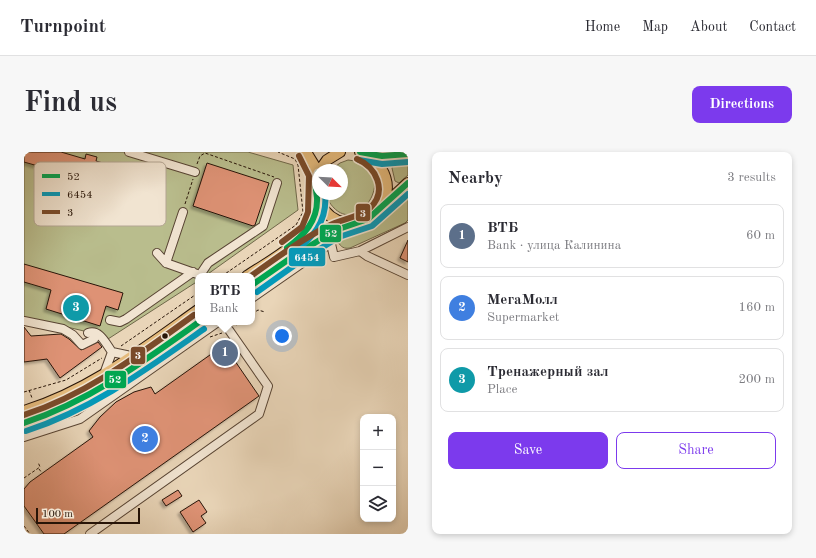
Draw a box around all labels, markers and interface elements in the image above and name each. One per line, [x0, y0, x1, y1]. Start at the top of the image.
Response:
text: Turnpoint [20, 18, 106, 37]
text: Home [585, 20, 620, 34]
text: Map [642, 20, 668, 34]
text: About [690, 20, 727, 34]
text: Contact [749, 20, 796, 34]
button: Directions [692, 86, 792, 123]
text: Find us [24, 90, 117, 118]
legend [34, 162, 166, 226]
north arrow [312, 164, 348, 200]
text: Nearby [448, 170, 503, 187]
text: 3 results [727, 171, 776, 184]
text: 52 [67, 172, 80, 183]
text: 6454 [67, 190, 93, 201]
line badge: 3 [355, 203, 371, 222]
text: 3 [67, 208, 73, 219]
text: 3 [360, 209, 366, 220]
text: ВТБ [487, 221, 518, 236]
line badge: 52 [319, 224, 342, 243]
text: 52 [325, 229, 337, 240]
text: 1 [458, 229, 466, 242]
text: 60 m [746, 229, 775, 242]
text: Bank · улица Калинина [487, 239, 621, 252]
line badge: 6454 [288, 247, 326, 267]
text: 6454 [294, 253, 320, 264]
popup [195, 273, 255, 325]
text: ВТБ [209, 284, 241, 299]
pin: 3 [63, 293, 89, 323]
text: МегаМолл [487, 293, 558, 308]
text: 2 [458, 301, 466, 314]
text: 160 m [738, 301, 775, 314]
text: Bank [209, 302, 238, 315]
text: Supermarket [487, 311, 559, 324]
your location [272, 326, 292, 346]
unlabelled marker [160, 331, 170, 341]
pin: 1 [212, 338, 238, 368]
line badge: 3 [130, 346, 146, 365]
text: 3 [135, 351, 141, 362]
text: Тренажерный зал [487, 365, 609, 380]
line badge: 52 [104, 370, 127, 389]
text: 3 [458, 373, 466, 386]
text: 200 m [738, 373, 775, 386]
text: 52 [109, 375, 121, 386]
text: Place [487, 383, 517, 396]
map controls [360, 414, 396, 522]
button: + [360, 414, 396, 450]
pin: 2 [132, 424, 158, 454]
button: Save [448, 432, 608, 469]
button: Share [616, 432, 776, 469]
button: − [360, 450, 396, 486]
button: layers [360, 486, 396, 522]
scale bar [36, 506, 140, 525]
text: 100 m [42, 509, 73, 520]

